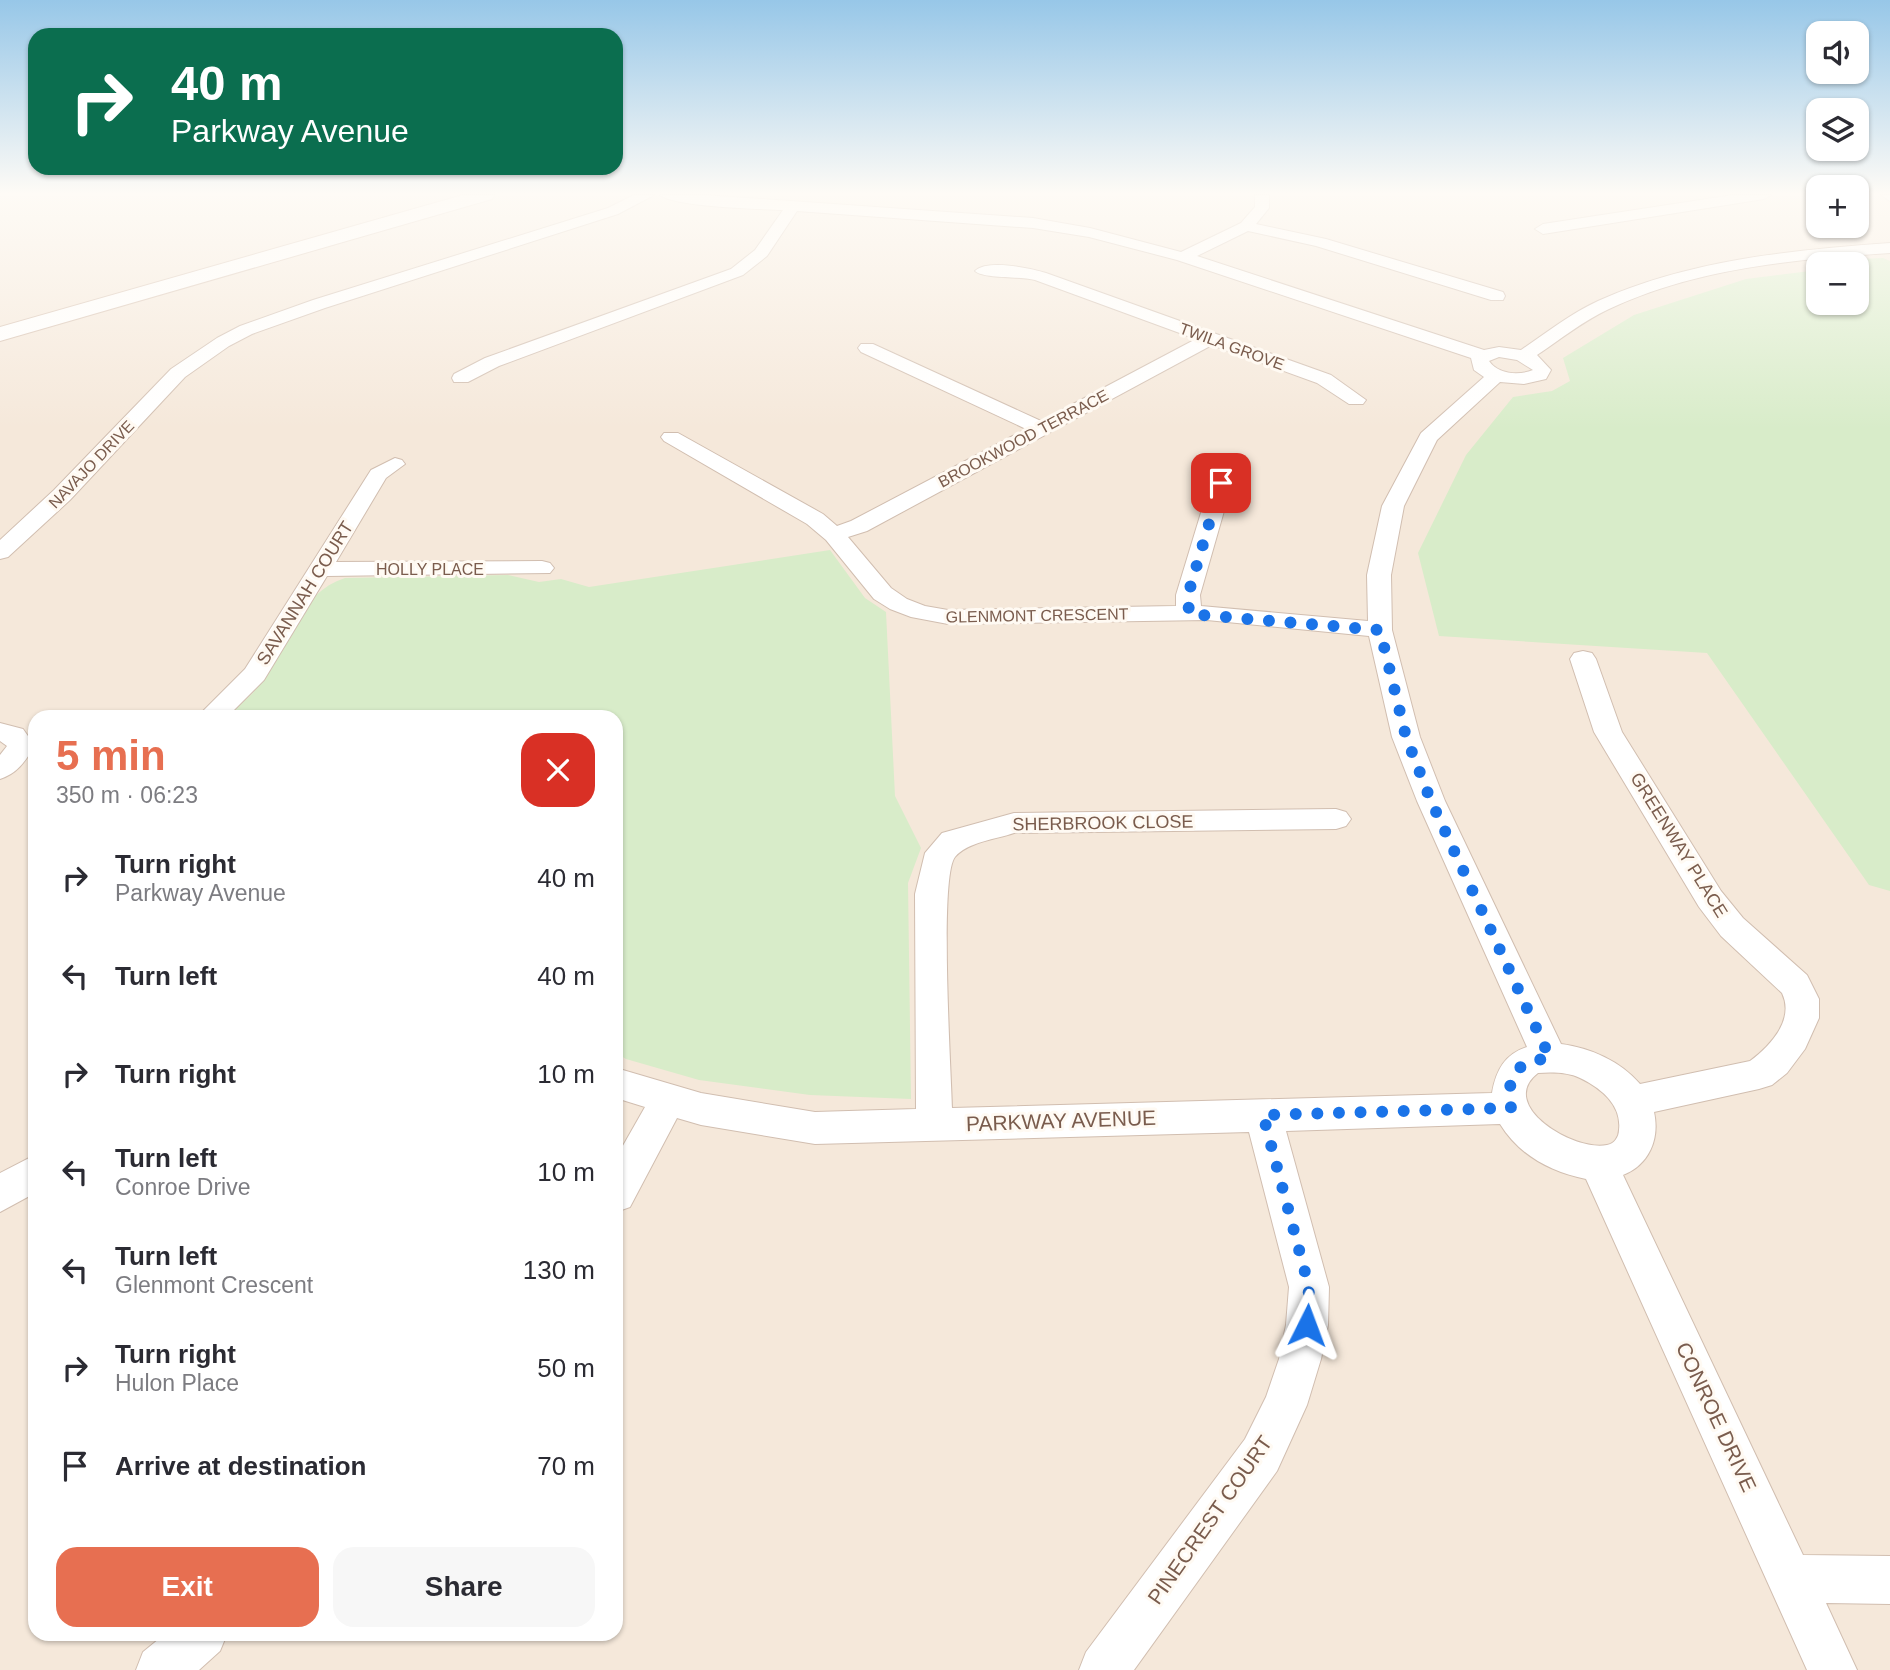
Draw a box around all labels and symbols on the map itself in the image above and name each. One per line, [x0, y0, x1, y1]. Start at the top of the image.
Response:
street label: TWILA GROVE [1177, 320, 1287, 373]
street label: BROOKWOOD TERRACE [935, 386, 1111, 491]
street label: NAVAJO DRIVE [45, 417, 137, 512]
pin [1191, 453, 1251, 513]
street label: SAVANNAH COURT [253, 518, 357, 668]
street label: HOLLY PLACE [376, 561, 484, 578]
street label: GLENMONT CRESCENT [945, 605, 1129, 626]
street label: GREENWAY PLACE [1626, 769, 1732, 921]
street label: SHERBROOK CLOSE [1012, 811, 1194, 835]
street label: PARKWAY AVENUE [966, 1106, 1156, 1135]
position arrow [1270, 1288, 1344, 1362]
street label: CONROE DRIVE [1672, 1338, 1761, 1495]
street label: PINECREST COURT [1143, 1431, 1276, 1608]

